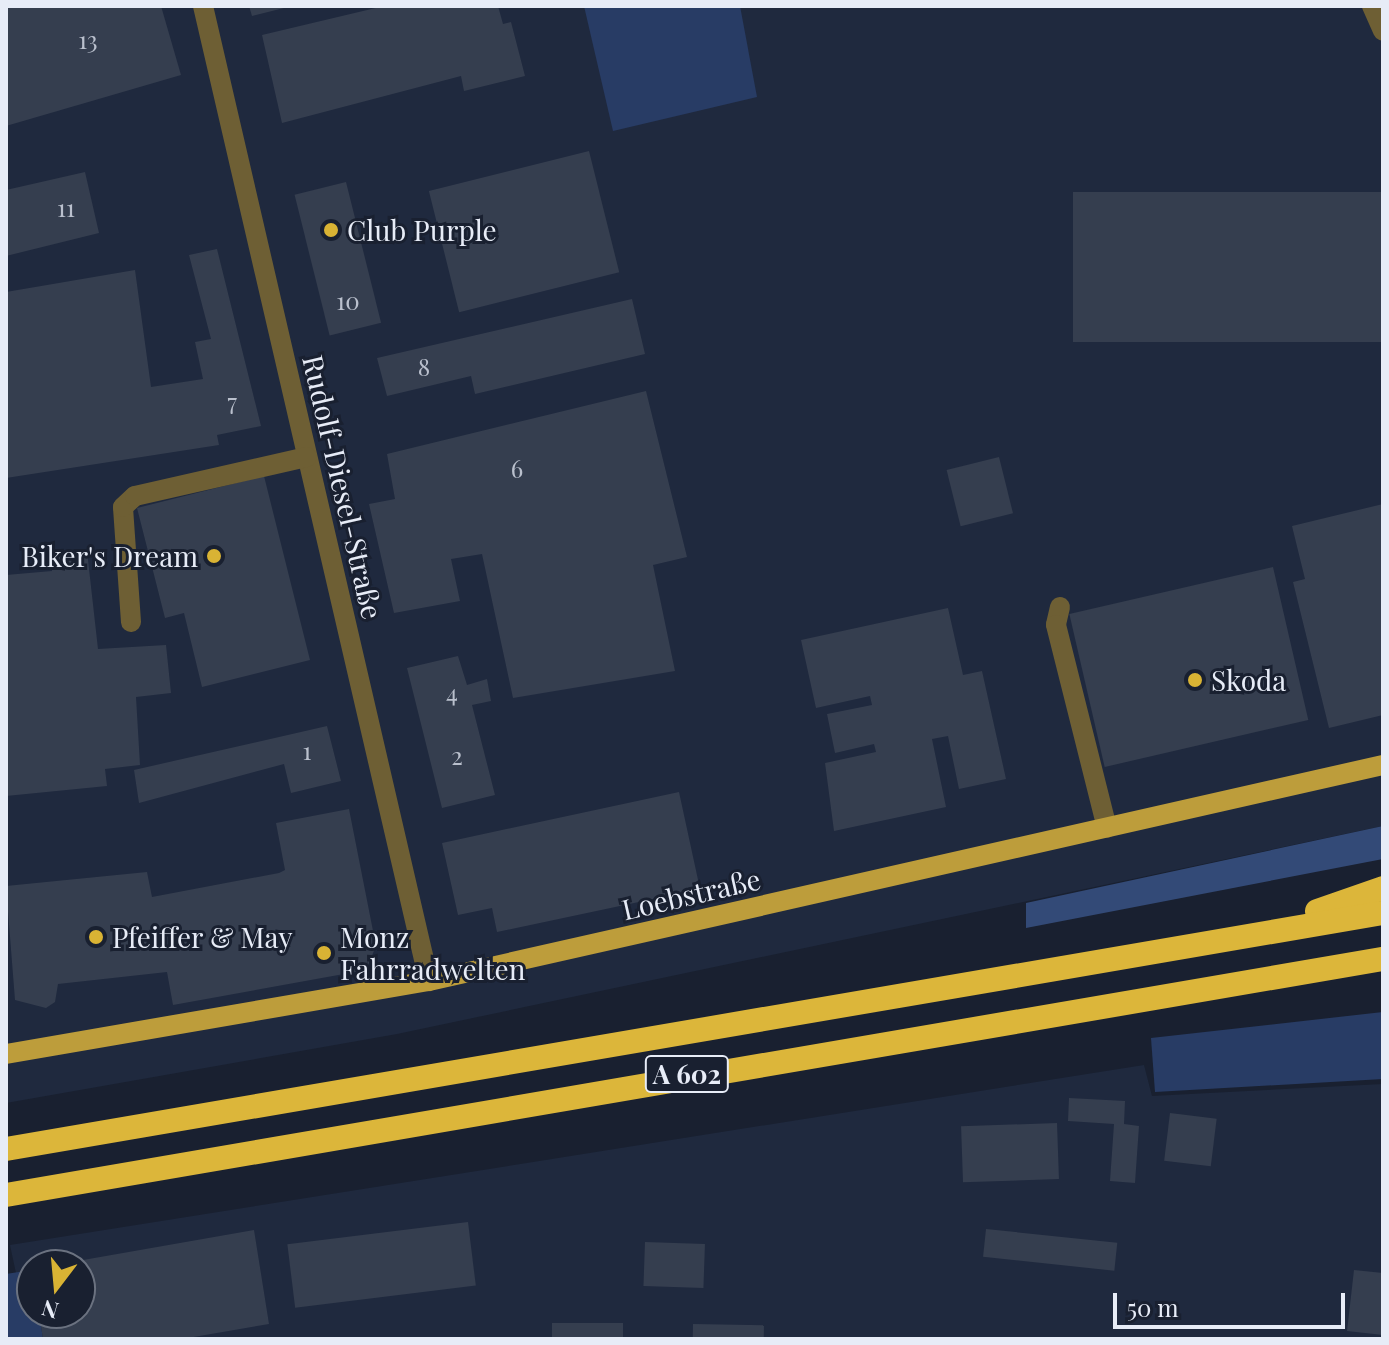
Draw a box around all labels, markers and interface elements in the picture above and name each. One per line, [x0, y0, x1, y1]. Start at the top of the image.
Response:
house number: 13 [78, 26, 98, 54]
house number: 11 [57, 194, 75, 222]
place label: Club Purple [347, 213, 497, 247]
marker: Club Purple [322, 221, 340, 239]
house number: 10 [336, 287, 360, 315]
street label: Rudolf-Diesel-Straße [296, 352, 390, 622]
house number: 8 [418, 353, 430, 381]
house number: 7 [227, 388, 237, 416]
house number: 6 [511, 455, 523, 483]
place label: Biker's Dream [21, 539, 198, 573]
marker: Biker's Dream [205, 547, 223, 565]
place label: Skoda [1211, 663, 1286, 697]
marker: Skoda [1186, 671, 1204, 689]
house number: 4 [446, 679, 458, 707]
house number: 1 [303, 737, 311, 765]
house number: 2 [451, 742, 463, 770]
street label: Loebstraße [618, 862, 764, 926]
place label: Pfeiffer & May [112, 920, 293, 954]
place label: Monz Fahrradwelten [340, 920, 525, 986]
marker: Pfeiffer & May [87, 928, 105, 946]
marker: Monz Fahrradwelten [315, 944, 333, 962]
road number: A 602 [643, 1052, 731, 1096]
north arrow [16, 1249, 96, 1329]
scale bar [1117, 1277, 1349, 1327]
text: 50 m [1127, 1291, 1179, 1323]
text: N [38, 1294, 62, 1327]

